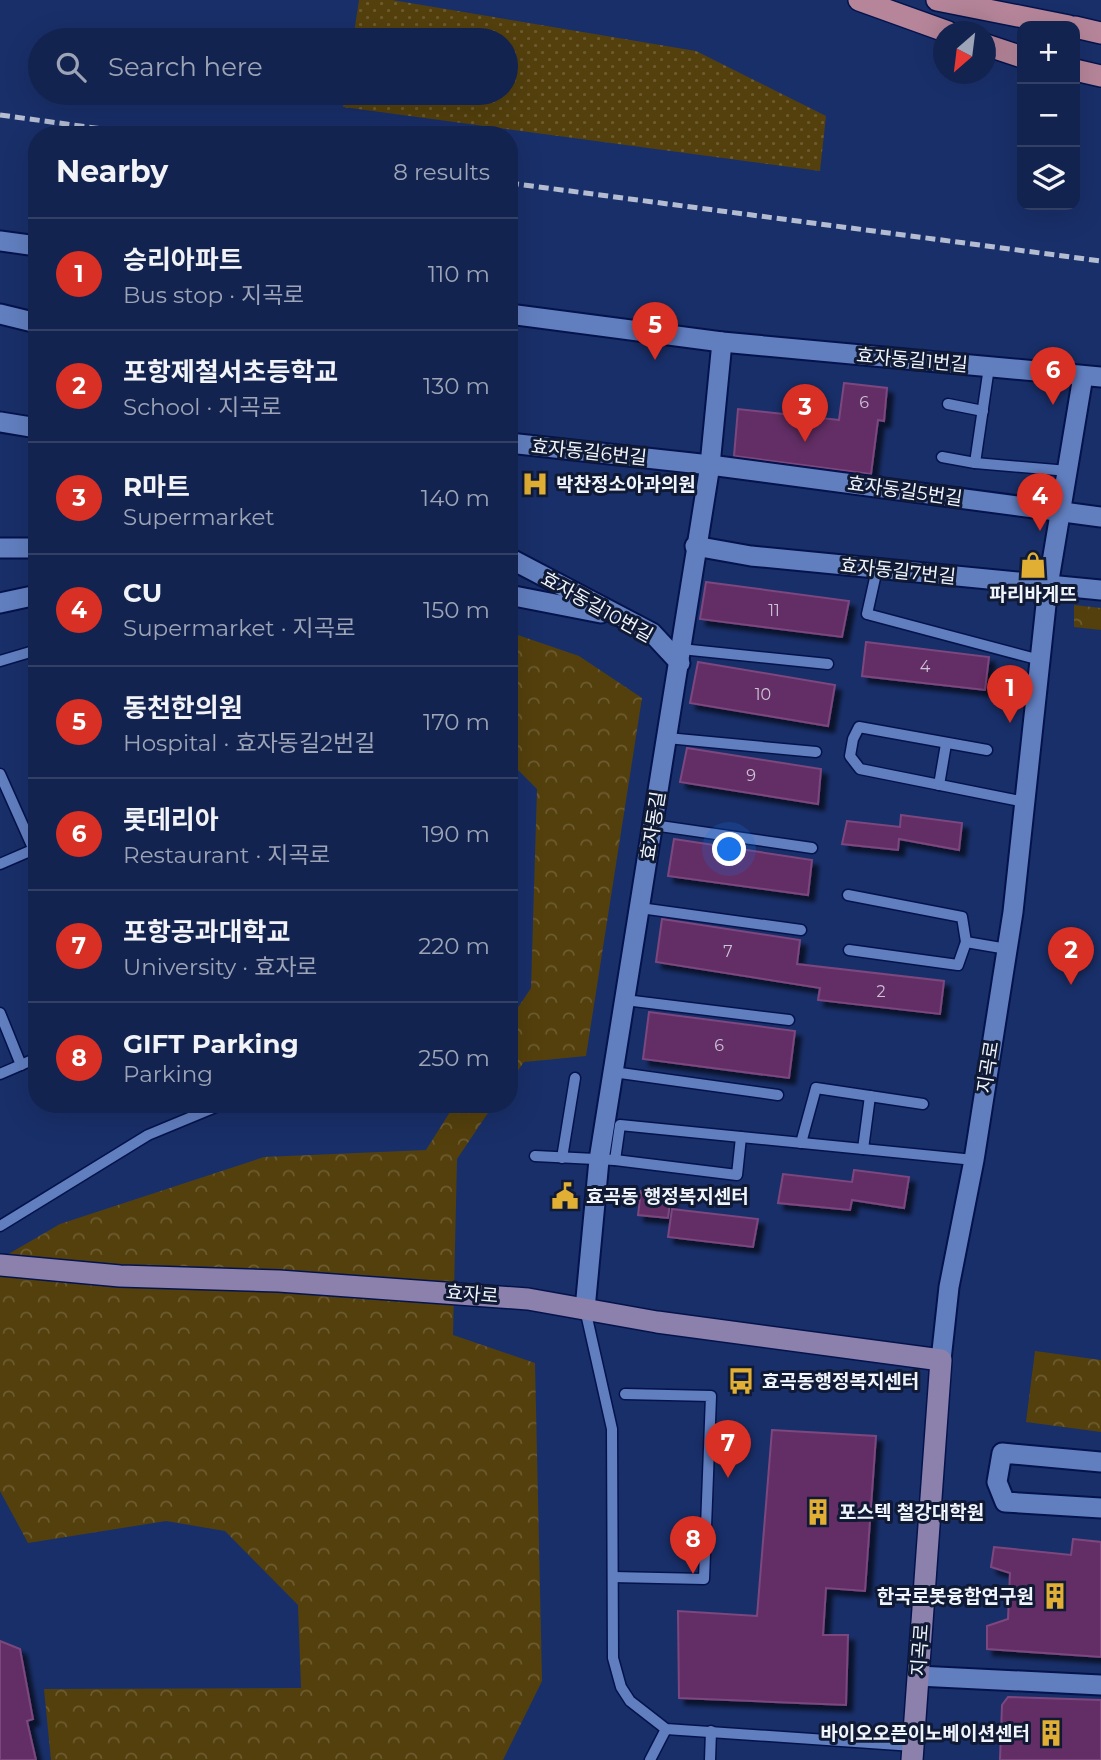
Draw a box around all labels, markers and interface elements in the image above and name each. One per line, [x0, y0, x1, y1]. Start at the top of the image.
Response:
north arrow [933, 21, 996, 84]
map controls [1017, 21, 1080, 210]
button: + [1017, 21, 1080, 84]
search box [28, 28, 518, 105]
icon: search [52, 48, 90, 86]
text: Search here [108, 51, 263, 83]
button: − [1017, 84, 1080, 147]
button: layers [1017, 147, 1080, 210]
text: Nearby [56, 153, 168, 190]
text: 8 results [393, 158, 490, 186]
text: 승리아파트 [123, 244, 243, 276]
text: 1 [74, 260, 84, 288]
text: 110 m [428, 260, 490, 288]
text: Bus stop · 지곡로 [123, 281, 305, 309]
pin: 5 [632, 302, 678, 360]
street label: 효자동길1번길 [855, 344, 969, 376]
pin: 6 [1030, 347, 1076, 405]
text: 포항제철서초등학교 [123, 356, 338, 388]
text: 2 [72, 372, 86, 400]
text: 130 m [423, 372, 490, 400]
pin: 3 [782, 384, 828, 442]
text: School · 지곡로 [123, 393, 282, 421]
house number: 6 [859, 393, 869, 412]
street label: 효자동길6번길 [530, 434, 648, 470]
hospital icon: 박찬정소아과의원 [520, 469, 550, 499]
text: R마트 [123, 471, 190, 503]
street label: 효자동길5번길 [846, 472, 964, 510]
place label: 박찬정소아과의원 [556, 473, 696, 496]
pin: 4 [1017, 473, 1063, 531]
text: 3 [72, 484, 86, 512]
text: 140 m [421, 484, 490, 512]
text: Supermarket [123, 503, 275, 531]
shop icon: 파리바게뜨 [1018, 550, 1048, 580]
street label: 효자동길7번길 [839, 553, 957, 589]
street label: 효자동길10번길 [537, 567, 657, 647]
text: CU [123, 577, 162, 609]
place label: 파리바게뜨 [989, 583, 1077, 606]
text: 4 [71, 596, 87, 624]
text: 150 m [423, 596, 490, 624]
house number: 11 [768, 601, 780, 620]
text: Supermarket · 지곡로 [123, 614, 356, 642]
house number: 4 [920, 657, 931, 676]
pin: 1 [987, 665, 1033, 723]
house number: 10 [755, 685, 771, 704]
text: 동천한의원 [123, 692, 243, 724]
text: 5 [72, 708, 86, 736]
text: 170 m [423, 708, 490, 736]
text: Hospital · 효자동길2번길 [123, 729, 375, 757]
house number: 9 [746, 766, 756, 785]
street label: 효자동길 [636, 790, 670, 862]
text: 롯데리아 [123, 804, 219, 836]
text: 6 [72, 820, 86, 848]
text: 190 m [422, 820, 490, 848]
your location [712, 832, 746, 866]
text: Restaurant · 지곡로 [123, 841, 331, 869]
text: 포항공과대학교 [123, 916, 290, 948]
pin: 2 [1048, 927, 1094, 985]
text: 7 [72, 932, 86, 960]
text: 220 m [418, 932, 490, 960]
house number: 7 [723, 942, 733, 961]
text: University · 효자로 [123, 953, 318, 981]
house number: 2 [876, 982, 886, 1001]
text: GIFT Parking [123, 1028, 299, 1060]
house number: 6 [714, 1036, 724, 1055]
street label: 지곡로 [973, 1039, 1003, 1095]
text: 8 [71, 1044, 87, 1072]
text: 250 m [418, 1044, 490, 1072]
text: Parking [123, 1060, 213, 1088]
public building icon: 효곡동 행정복지센터 [550, 1181, 580, 1211]
place label: 효곡동 행정복지센터 [586, 1185, 749, 1208]
street label: 효자로 [445, 1280, 499, 1308]
bus stop icon: 효곡동행정복지센터 [726, 1366, 756, 1396]
place label: 효곡동행정복지센터 [762, 1370, 919, 1393]
pin: 7 [705, 1420, 751, 1478]
building icon: 포스텍 철강대학원 [803, 1497, 833, 1527]
place label: 포스텍 철강대학원 [839, 1501, 984, 1524]
pin: 8 [670, 1516, 716, 1574]
building icon: 한국로봇융합연구원 [1040, 1581, 1070, 1611]
place label: 한국로봇융합연구원 [877, 1585, 1034, 1608]
street label: 지곡로 [907, 1623, 933, 1677]
building icon: 바이오오픈이노베이션센터 [1036, 1718, 1066, 1748]
place label: 바이오오픈이노베이션센터 [820, 1722, 1030, 1745]

